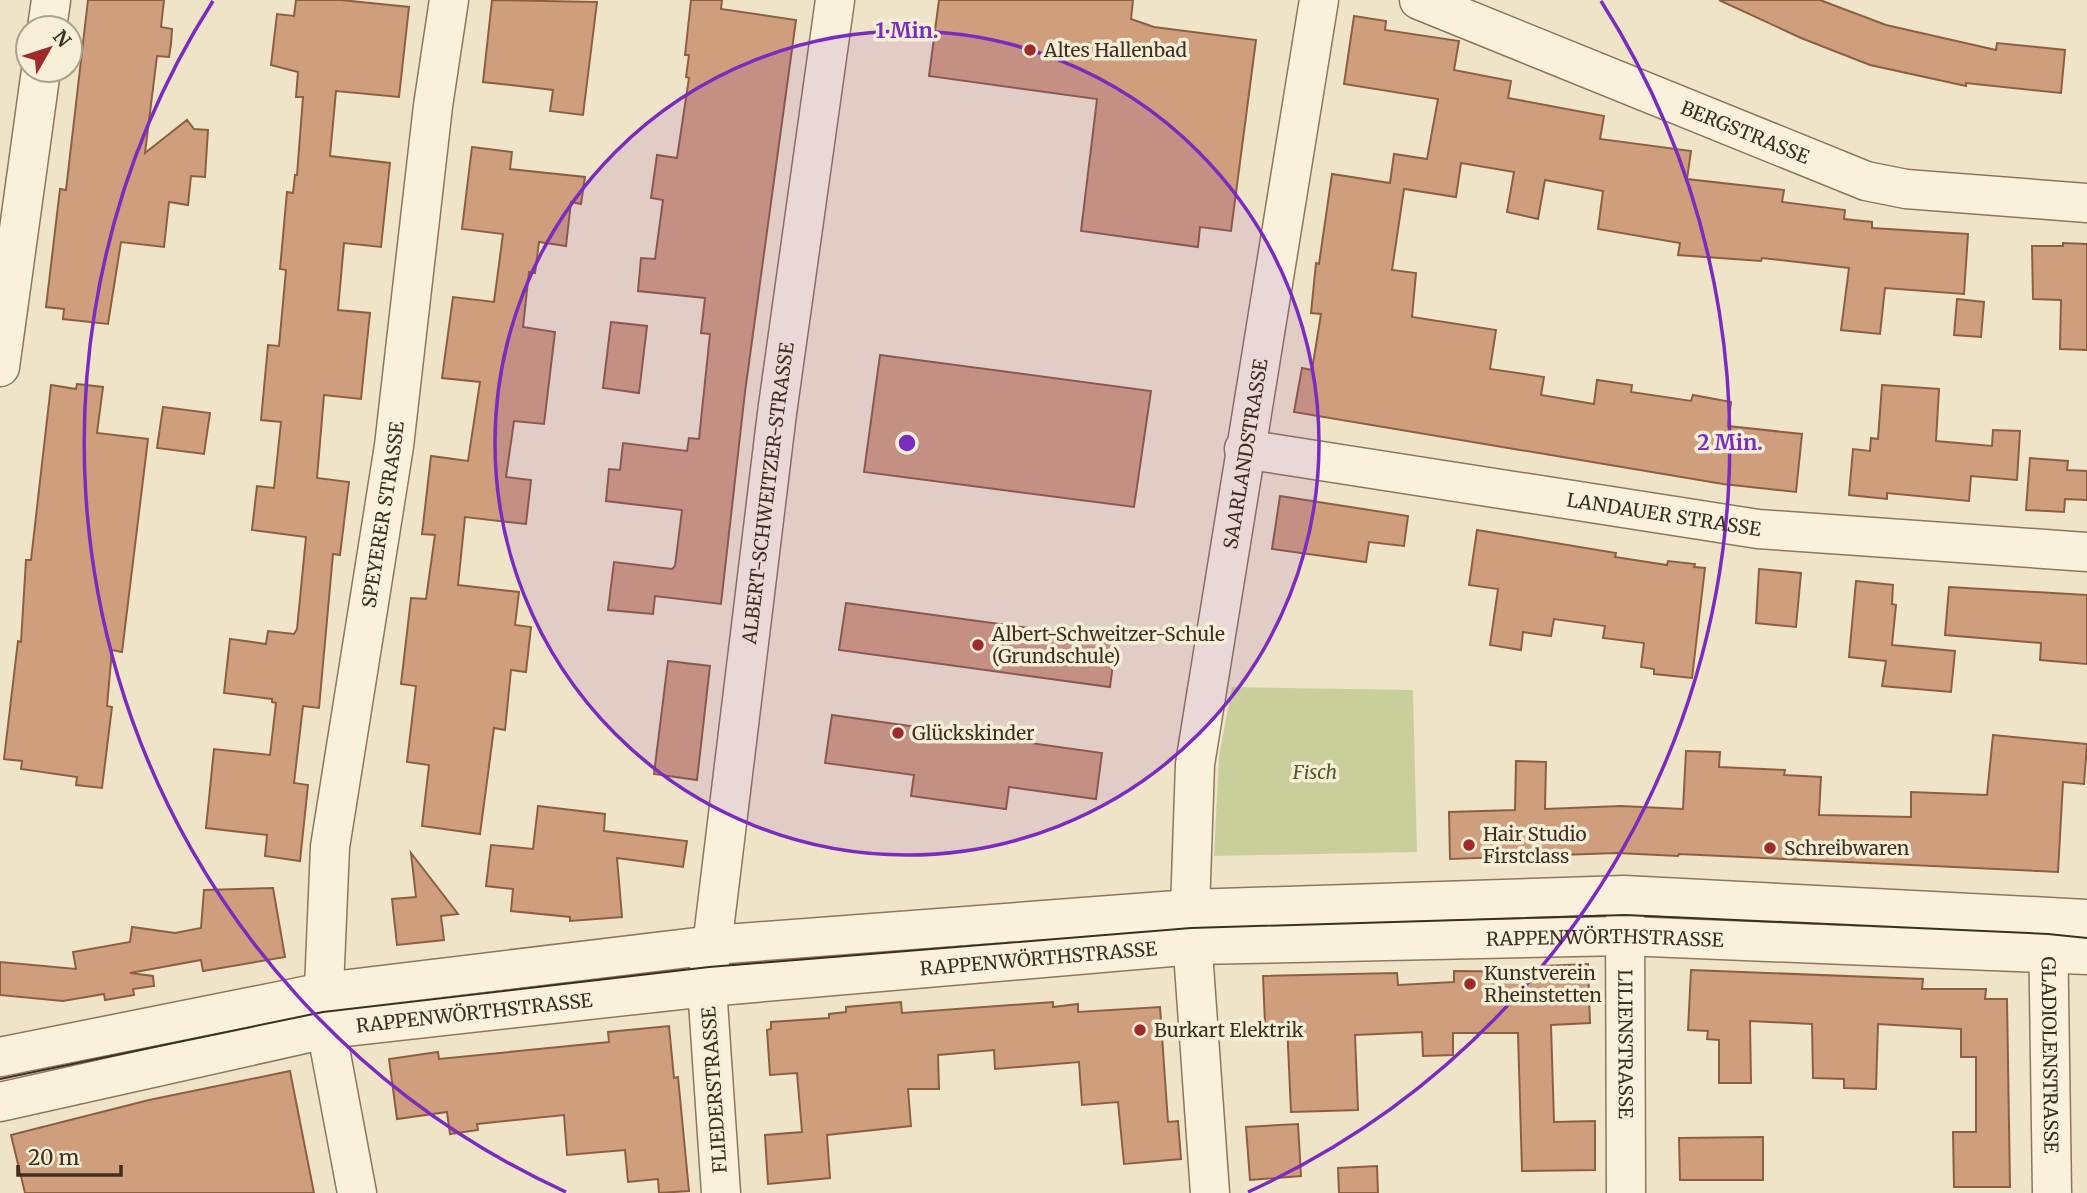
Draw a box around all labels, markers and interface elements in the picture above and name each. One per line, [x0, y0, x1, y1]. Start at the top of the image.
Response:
north arrow [14, 14, 84, 84]
text: 1 Min. [876, 17, 938, 44]
text: N [48, 25, 76, 52]
place label: Altes Hallenbad [1043, 38, 1187, 62]
marker: Altes Hallenbad [1022, 42, 1038, 58]
street label: BERGSTRASSE [1677, 95, 1813, 169]
street label: ALBERT-SCHWEITZER-STRASSE [737, 341, 799, 646]
street label: SAARLANDSTRASSE [1218, 357, 1273, 551]
street label: SPEYERER STRASSE [356, 420, 409, 609]
text: 2 Min. [1697, 429, 1763, 456]
centre of rings [895, 431, 919, 455]
street label: LANDAUER STRASSE [1565, 487, 1763, 541]
place label: Albert-Schweitzer-Schule (Grundschule) [991, 622, 1225, 668]
marker: Albert-Schweitzer-Schule (Grundschule) [970, 637, 986, 653]
place label: Glückskinder [912, 721, 1035, 745]
marker: Glückskinder [890, 725, 906, 741]
park label: Fisch [1292, 760, 1337, 784]
place label: Hair Studio Firstclass [1483, 822, 1587, 868]
place label: Schreibwaren [1784, 836, 1910, 860]
marker: Hair Studio Firstclass [1461, 837, 1477, 853]
marker: Schreibwaren [1762, 840, 1778, 856]
street label: RAPPENWÖRTHSTRASSE [1486, 924, 1724, 952]
street label: RAPPENWÖRTHSTRASSE [919, 936, 1158, 981]
street label: GLADIOLENSTRASSE [2036, 956, 2063, 1154]
place label: Kunstverein Rheinstetten [1484, 961, 1602, 1007]
street label: LILIENSTRASSE [1613, 969, 1638, 1119]
marker: Kunstverein Rheinstetten [1462, 976, 1478, 992]
street label: RAPPENWÖRTHSTRASSE [355, 988, 593, 1038]
street label: FLIEDERSTRASSE [696, 1006, 732, 1174]
place label: Burkart Elektrik [1154, 1018, 1304, 1042]
marker: Burkart Elektrik [1132, 1022, 1148, 1038]
scale bar [18, 1134, 121, 1178]
text: 20 m [28, 1144, 80, 1171]

